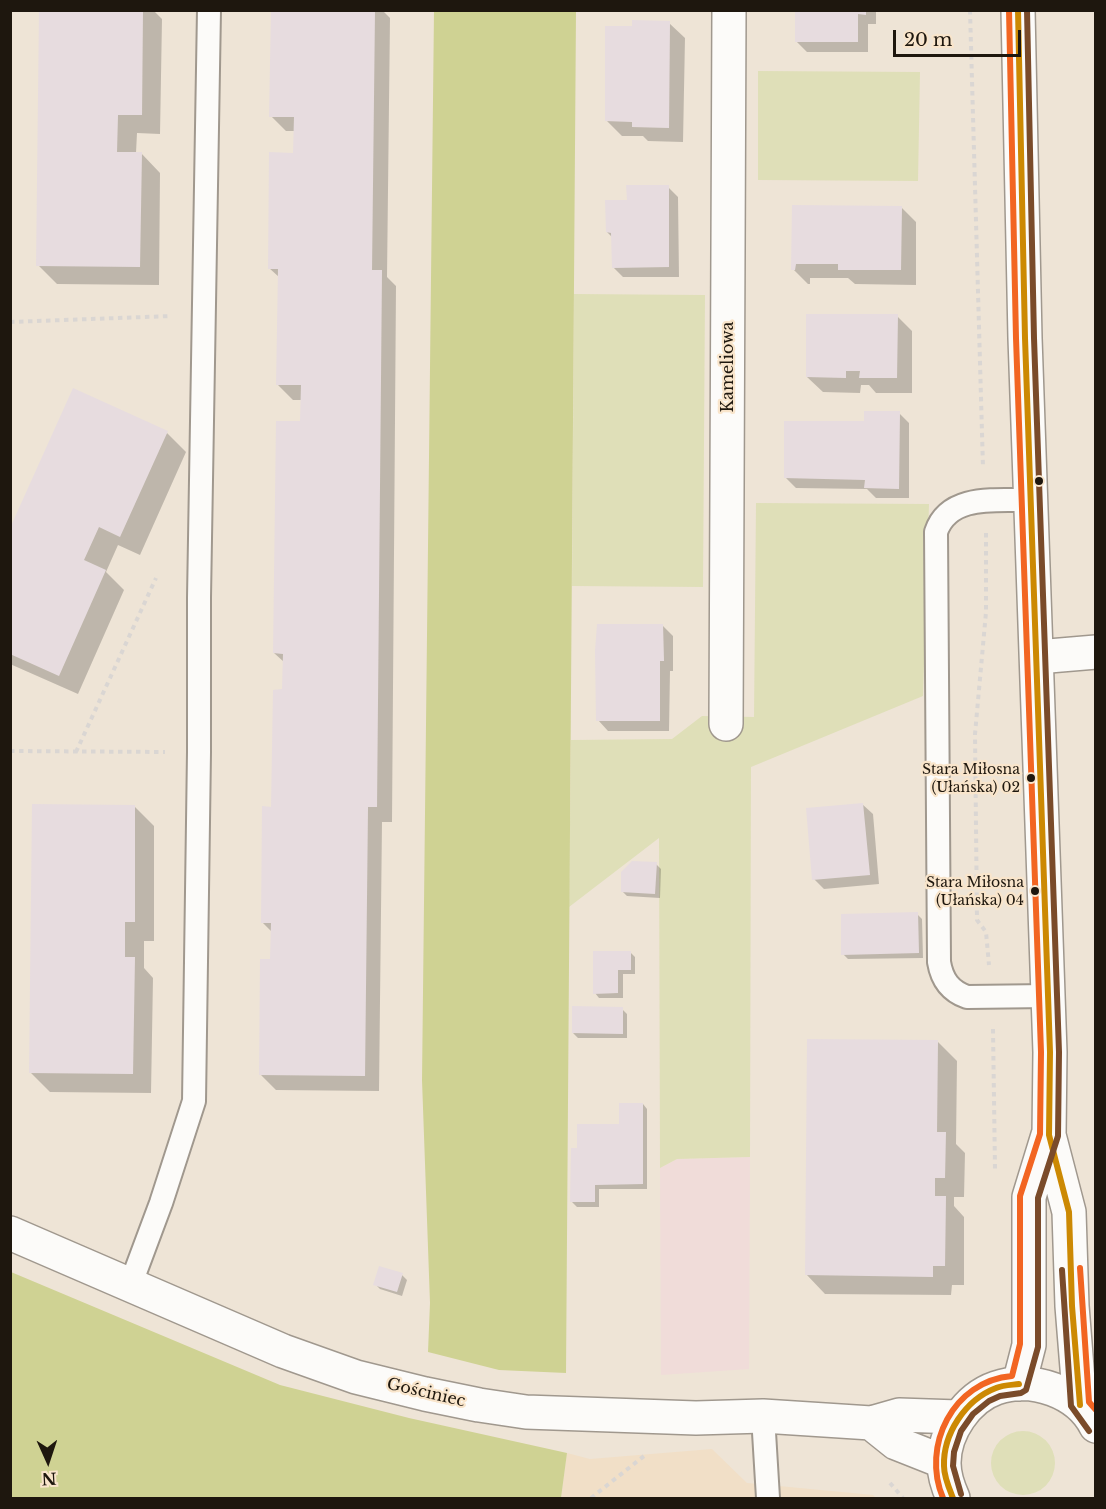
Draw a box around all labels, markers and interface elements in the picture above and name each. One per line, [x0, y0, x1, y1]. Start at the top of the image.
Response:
scale bar [896, 18, 1024, 56]
text: 20 m [904, 29, 952, 51]
street label: Kameliowa [718, 322, 738, 412]
unlabelled marker [1033, 475, 1045, 487]
place label: Stara Miłosna (Ułańska) 02 [922, 762, 1020, 795]
marker: Stara Miłosna (Ułańska) 02 [1025, 772, 1037, 784]
place label: Stara Miłosna (Ułańska) 04 [926, 875, 1024, 908]
marker: Stara Miłosna (Ułańska) 04 [1029, 885, 1041, 897]
street label: Gościniec [385, 1375, 467, 1411]
north arrow [18, 1431, 78, 1491]
text: N [41, 1469, 57, 1489]

